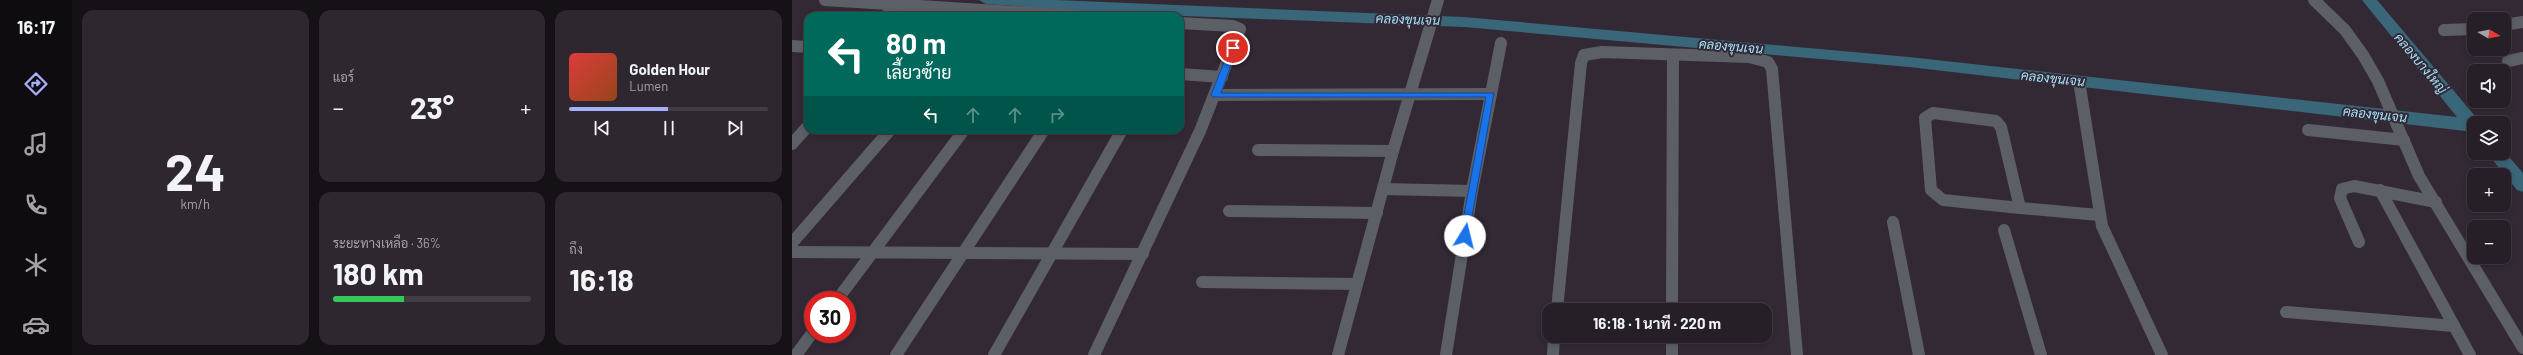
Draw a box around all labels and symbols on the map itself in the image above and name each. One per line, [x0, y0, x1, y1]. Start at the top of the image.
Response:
water label: คลองขุนเจน [1375, 10, 1441, 30]
north arrow [2467, 12, 2511, 56]
water label: คลองบางใหญ่ [2390, 30, 2451, 98]
pin [1216, 31, 1250, 65]
water label: คลองขุนเจน [1698, 35, 1765, 59]
water label: คลองขุนเจน [2020, 67, 2087, 91]
water label: คลองขุนเจน [2342, 103, 2409, 127]
position arrow [1444, 215, 1486, 257]
speed limit sign: 30 [804, 291, 856, 343]

